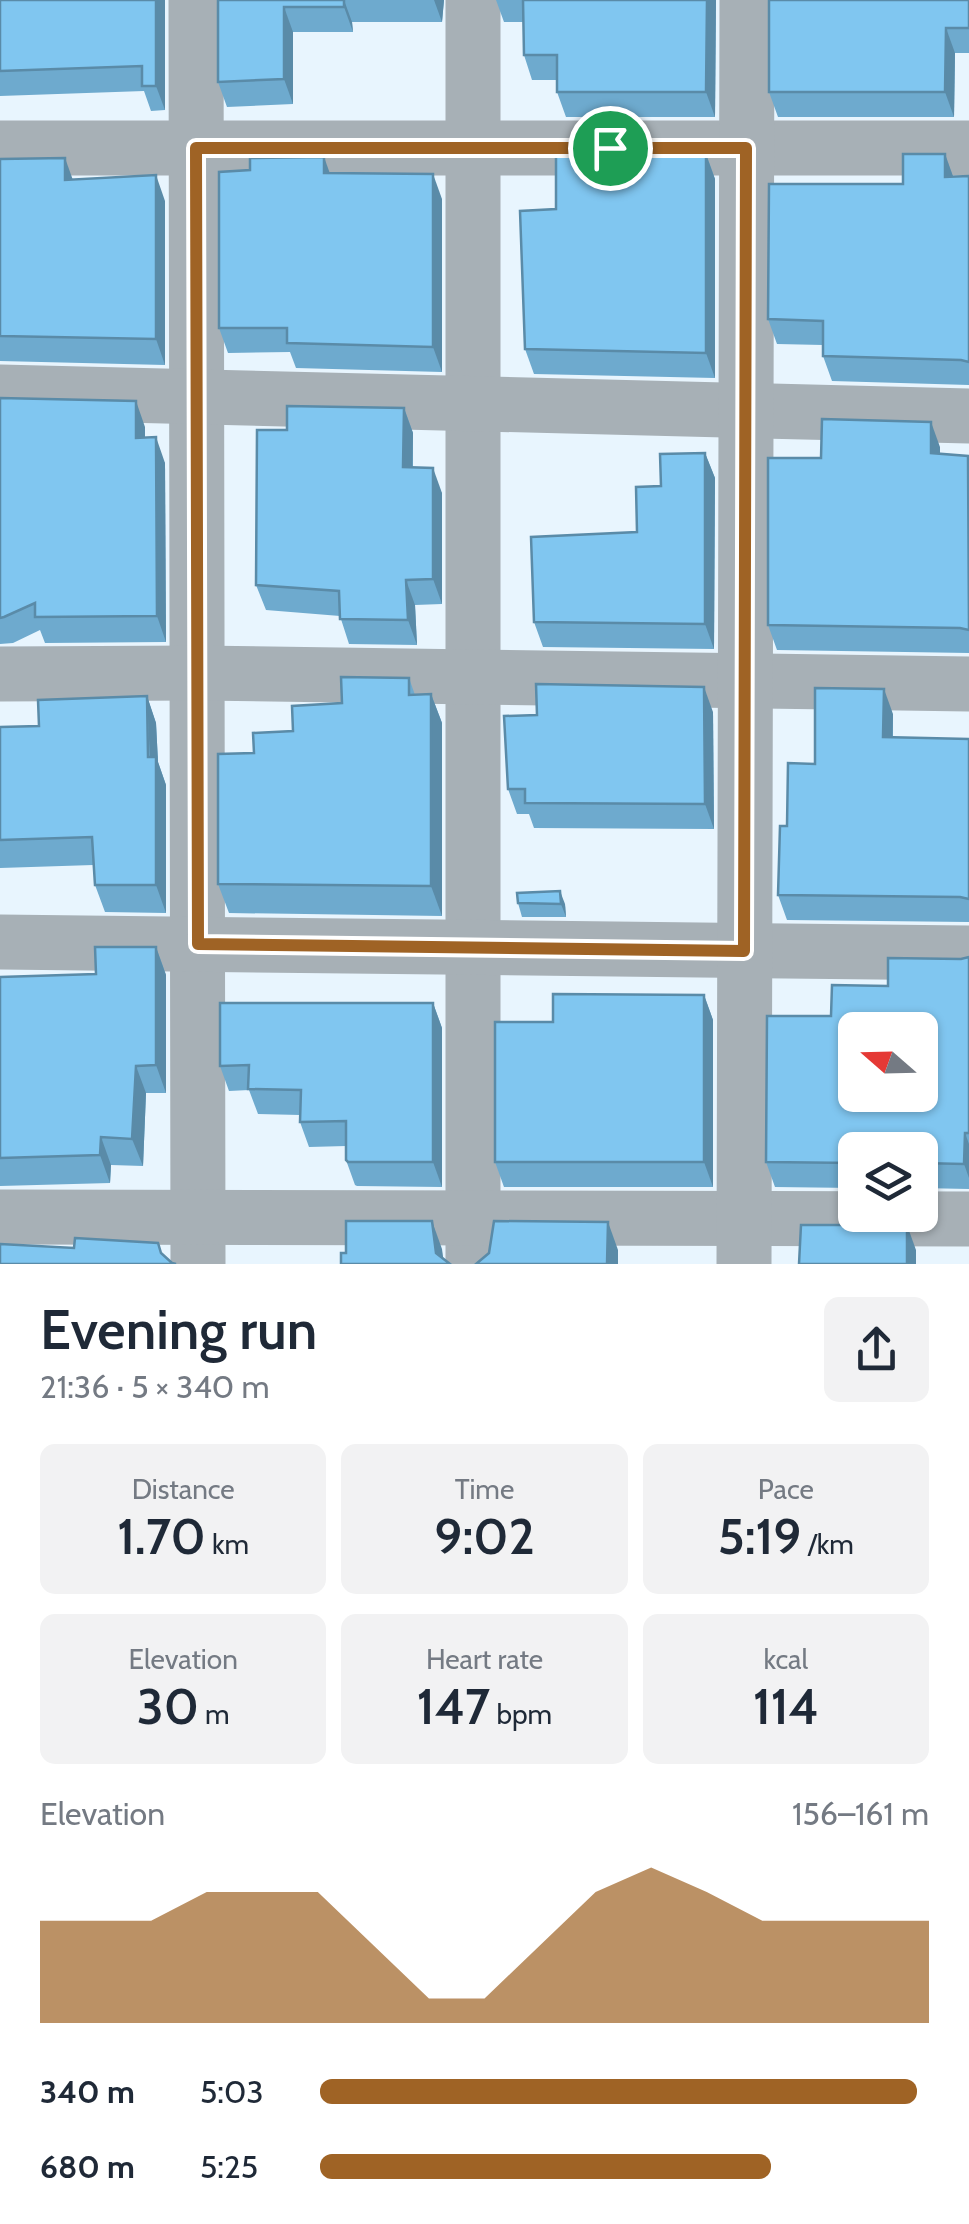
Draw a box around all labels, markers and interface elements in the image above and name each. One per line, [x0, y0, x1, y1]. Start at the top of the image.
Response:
pin [568, 106, 653, 191]
icon: arrive [583, 121, 638, 176]
north arrow [838, 1012, 938, 1112]
map controls [838, 1012, 938, 1232]
button: layers [838, 1132, 938, 1232]
text: Evening run [40, 1296, 317, 1363]
button: share [824, 1297, 929, 1402]
text: 21:36 · 5 × 340 m [40, 1367, 269, 1406]
text: Distance [132, 1472, 235, 1506]
text: Time [455, 1472, 514, 1506]
text: Pace [758, 1472, 814, 1506]
text: 1.70 [117, 1506, 206, 1567]
text: 9:02 [434, 1506, 535, 1567]
text: 5:19 [718, 1506, 801, 1567]
text: km [206, 1527, 249, 1561]
text: /km [801, 1527, 854, 1561]
text: Elevation [128, 1642, 238, 1676]
text: Heart rate [426, 1642, 543, 1676]
text: kcal [763, 1642, 808, 1676]
text: 30 [137, 1676, 199, 1737]
text: 147 [417, 1676, 490, 1737]
text: 114 [753, 1676, 819, 1737]
text: m [199, 1697, 230, 1731]
text: bpm [490, 1697, 552, 1731]
text: Elevation [40, 1794, 165, 1833]
text: 156–161 m [792, 1794, 929, 1833]
text: 340 m [40, 2072, 135, 2111]
text: 5:03 [200, 2072, 264, 2111]
text: 680 m [40, 2147, 135, 2186]
text: 5:25 [200, 2147, 258, 2186]

